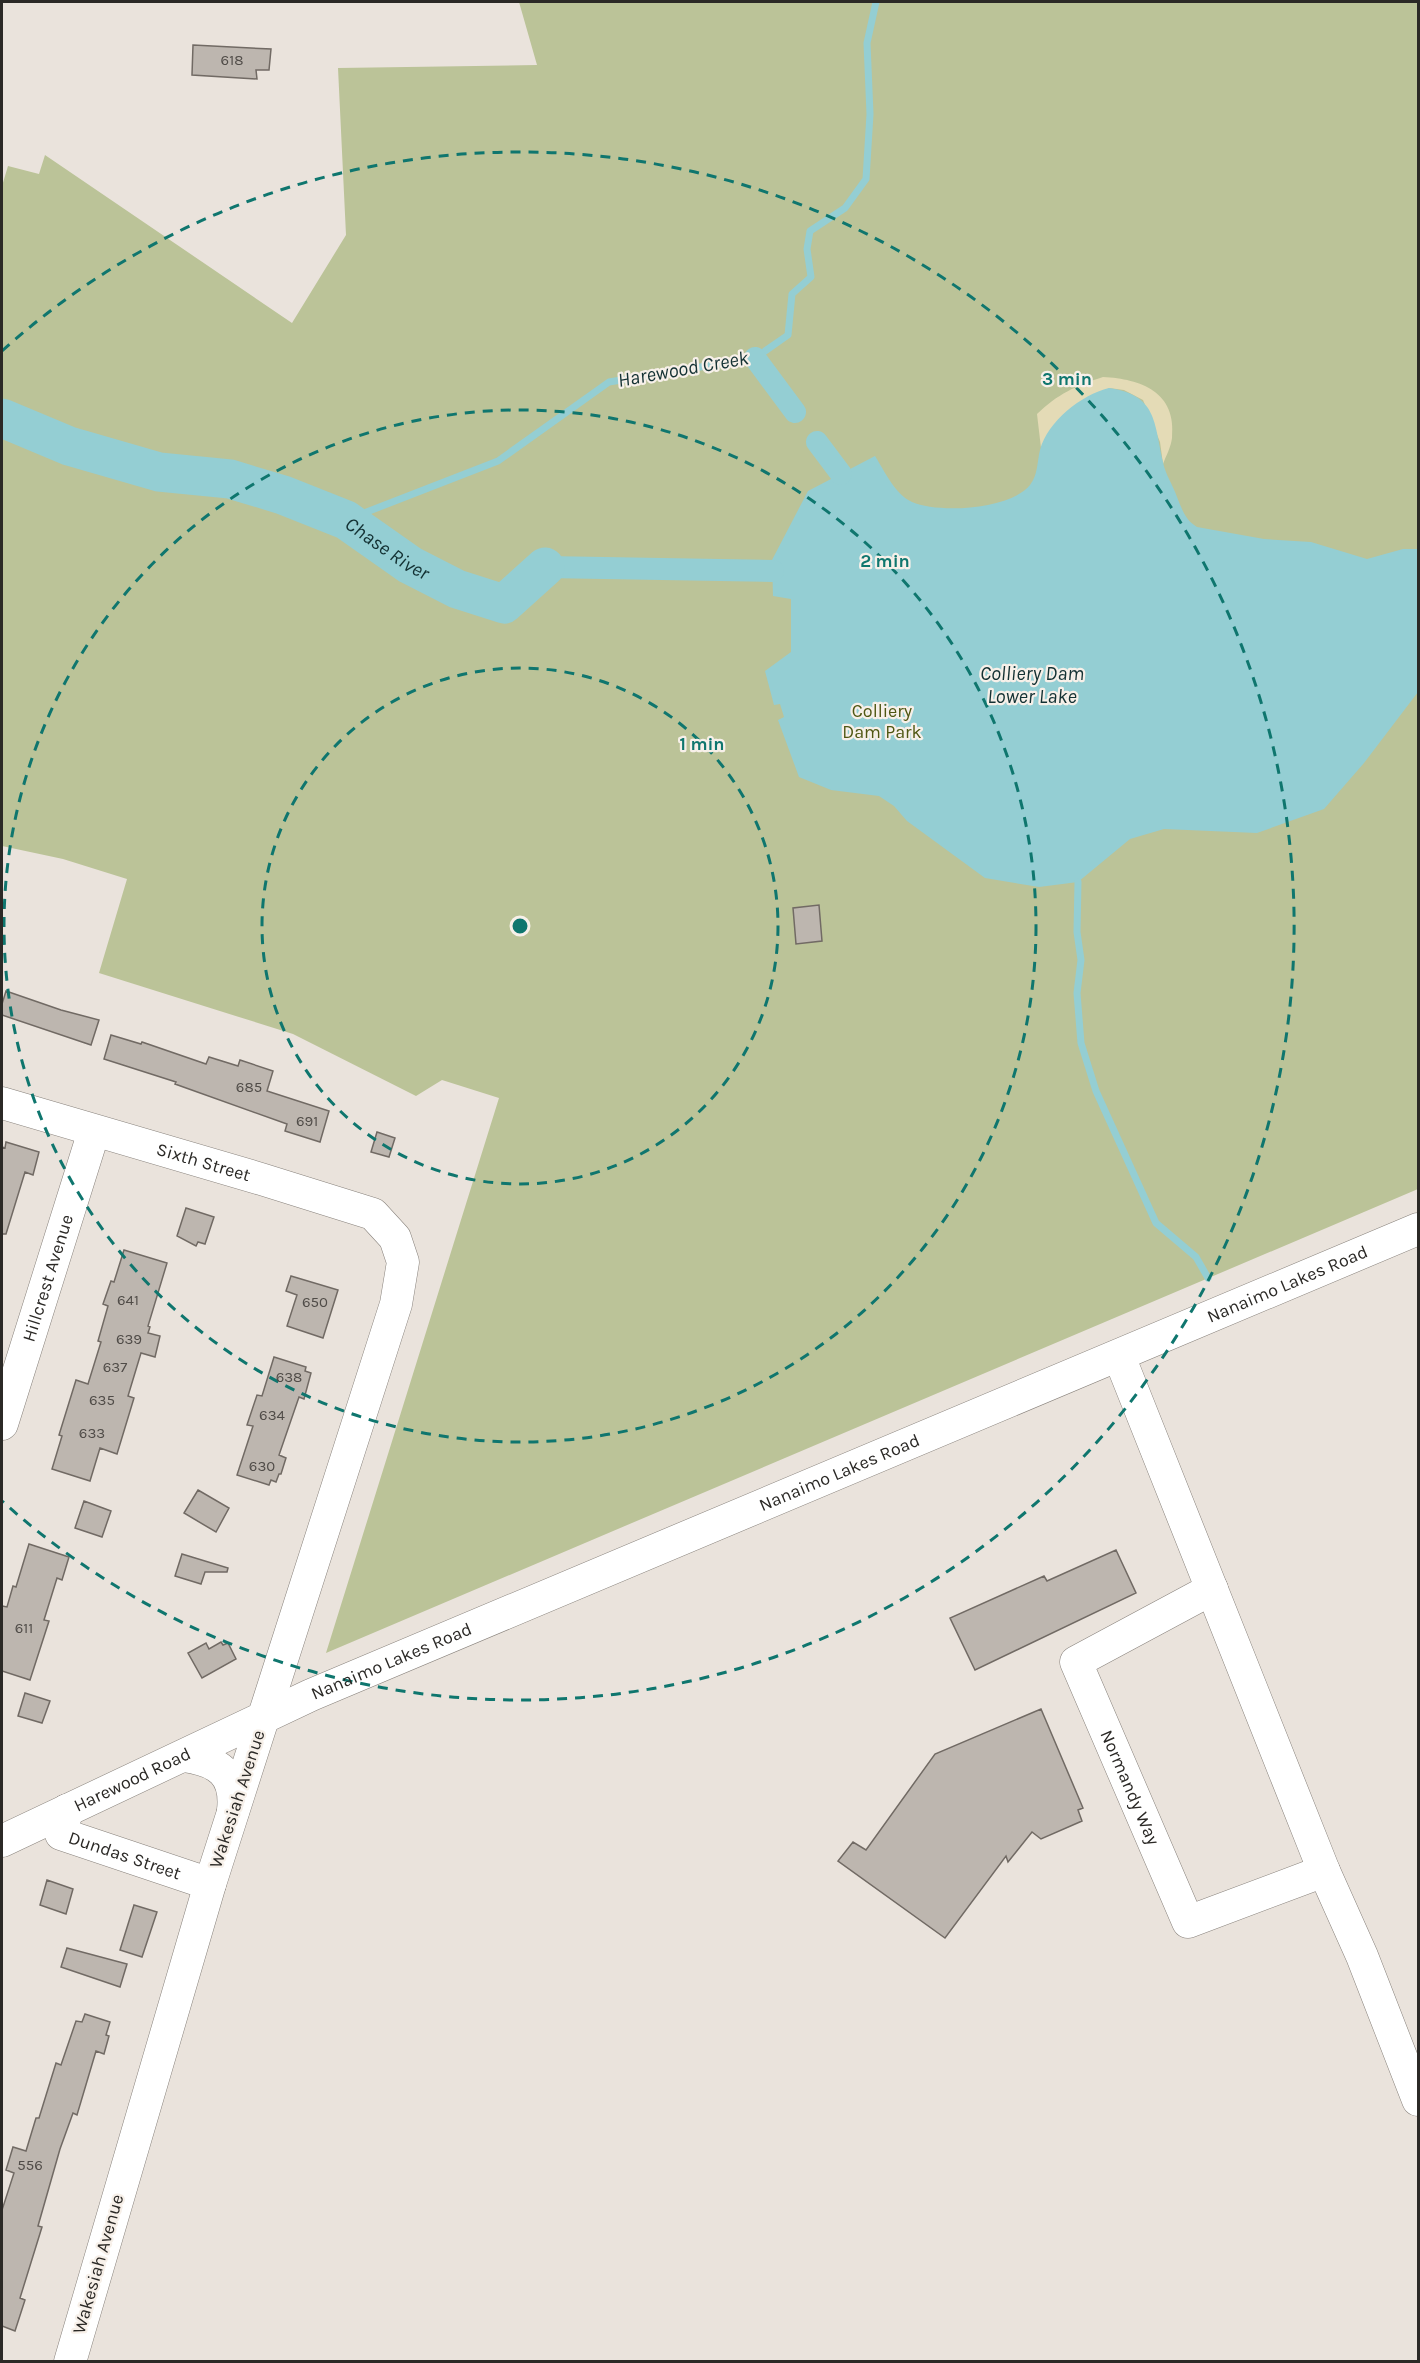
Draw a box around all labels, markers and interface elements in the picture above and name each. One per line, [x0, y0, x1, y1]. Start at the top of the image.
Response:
house number: 618 [221, 51, 243, 69]
water label: Harewood Creek [616, 346, 751, 392]
text: 3 min [1042, 368, 1092, 390]
water label: Chase River [341, 512, 434, 585]
text: 2 min [860, 550, 910, 572]
water label: Colliery Dam Lower Lake [980, 662, 1084, 708]
park label: Colliery Dam Park [842, 700, 922, 743]
text: 1 min [679, 733, 725, 755]
centre of rings [510, 916, 530, 936]
house number: 685 [236, 1078, 262, 1096]
house number: 691 [296, 1112, 318, 1130]
street label: Sixth Street [154, 1138, 253, 1186]
street label: Hillcrest Avenue [18, 1212, 78, 1344]
street label: Nanaimo Lakes Road [1204, 1240, 1371, 1328]
house number: 641 [117, 1291, 139, 1309]
house number: 650 [302, 1293, 328, 1311]
house number: 639 [116, 1330, 142, 1348]
house number: 637 [103, 1358, 127, 1376]
house number: 638 [276, 1368, 302, 1386]
house number: 635 [89, 1391, 115, 1409]
house number: 634 [259, 1406, 286, 1424]
house number: 633 [79, 1424, 105, 1442]
street label: Nanaimo Lakes Road [756, 1429, 923, 1516]
house number: 630 [249, 1457, 275, 1475]
street label: Nanaimo Lakes Road [308, 1618, 475, 1705]
house number: 611 [15, 1619, 33, 1637]
street label: Normandy Way [1096, 1726, 1165, 1849]
street label: Wakesiah Avenue [204, 1727, 270, 1871]
street label: Harewood Road [70, 1742, 194, 1817]
street label: Dundas Street [66, 1826, 184, 1885]
house number: 556 [17, 2156, 43, 2174]
street label: Wakesiah Avenue [68, 2192, 128, 2336]

